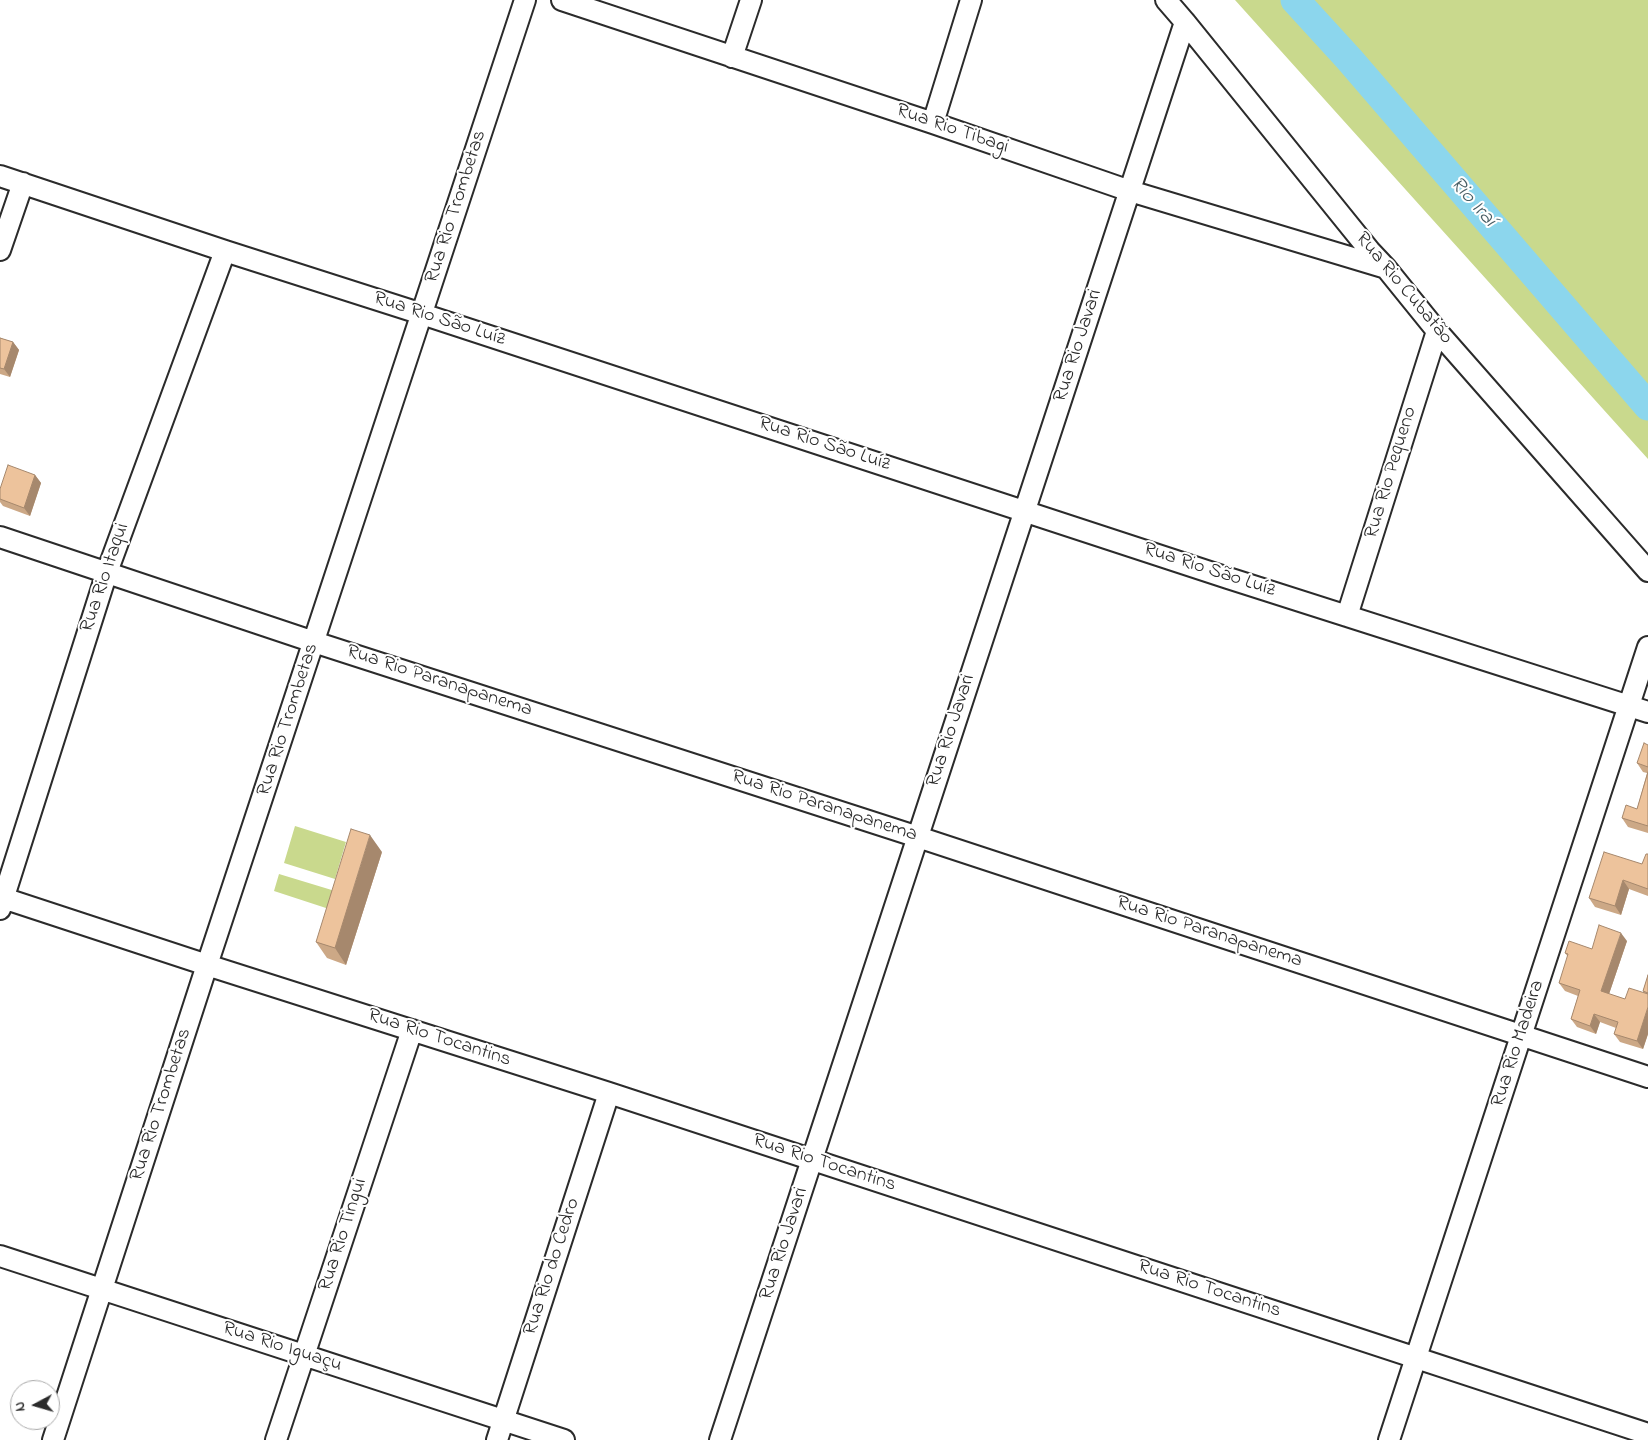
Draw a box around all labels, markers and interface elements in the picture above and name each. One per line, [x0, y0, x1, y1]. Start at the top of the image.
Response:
street label: Rua Rio Tibagi [893, 100, 1011, 160]
street label: Rua Rio Trombetas [421, 128, 493, 286]
water label: Rio Iraí [1443, 173, 1501, 233]
street label: Rua Rio Cubatão [1349, 228, 1457, 350]
street label: Rua Rio São Luíz [370, 287, 508, 353]
street label: Rua Rio Javari [1049, 287, 1109, 405]
street label: Rua Rio Pequeno [1361, 404, 1423, 542]
street label: Rua Rio São Luíz [755, 412, 893, 478]
street label: Rua Rio Itaqui [76, 520, 136, 636]
street label: Rua Rio São Luíz [1140, 538, 1278, 604]
street label: Rua Rio Trombetas [253, 641, 325, 799]
street label: Rua Rio Paranapanema [343, 641, 535, 723]
street label: Rua Rio Javari [922, 672, 982, 790]
street label: Rua Rio Paranapanema [728, 766, 920, 848]
street label: Rua Rio Paranapanema [1113, 892, 1305, 974]
street label: Rua Rio Madeira [1487, 978, 1551, 1110]
street label: Rua Rio Tocantins [364, 1005, 514, 1073]
street label: Rua Rio Trombetas [126, 1026, 198, 1184]
street label: Rua Rio Tocantins [749, 1130, 899, 1198]
street label: Rua Rio Tingui [314, 1176, 374, 1294]
street label: Rua Rio Javari [755, 1185, 815, 1303]
street label: Rua Rio do Cedro [520, 1195, 586, 1339]
street label: Rua Rio Tocantins [1134, 1256, 1284, 1324]
street label: Rua Rio Iguaçu [219, 1317, 345, 1379]
north arrow [10, 1380, 60, 1430]
text: N [10, 1401, 32, 1412]

